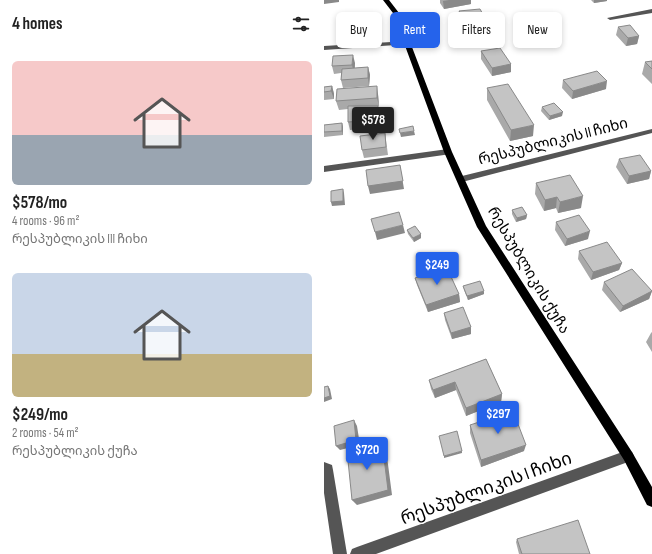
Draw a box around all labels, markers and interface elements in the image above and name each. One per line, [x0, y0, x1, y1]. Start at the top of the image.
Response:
chip: Buy [336, 12, 382, 48]
chip: Rent [390, 12, 440, 48]
chip: Filters [448, 12, 505, 48]
chip: New [513, 12, 562, 48]
icon: filters [290, 13, 312, 35]
text: 4 homes [12, 14, 63, 34]
icon: home [126, 87, 198, 159]
pin: $578 [349, 107, 397, 141]
text: $578 [361, 112, 385, 128]
street label: რესპუბლიკის II ჩიხი [476, 114, 630, 169]
text: $578/mo [12, 193, 67, 213]
street label: რესპუბლიკის ქუჩა [483, 203, 574, 337]
text: 4 rooms · 96 m² [12, 213, 79, 229]
text: რესპუბლიკის III ჩიხი [12, 231, 148, 247]
pin: $249 [413, 252, 461, 286]
text: $249 [425, 257, 449, 273]
icon: home [126, 299, 198, 371]
pin: $297 [474, 401, 522, 435]
text: $249/mo [12, 405, 68, 425]
text: $297 [486, 406, 510, 422]
text: 2 rooms · 54 m² [12, 425, 79, 441]
pin: $720 [343, 437, 391, 471]
text: $720 [355, 442, 379, 458]
text: რესპუბლიკის ქუჩა [12, 443, 138, 459]
street label: რესპუბლიკის I ჩიხი [398, 448, 575, 529]

